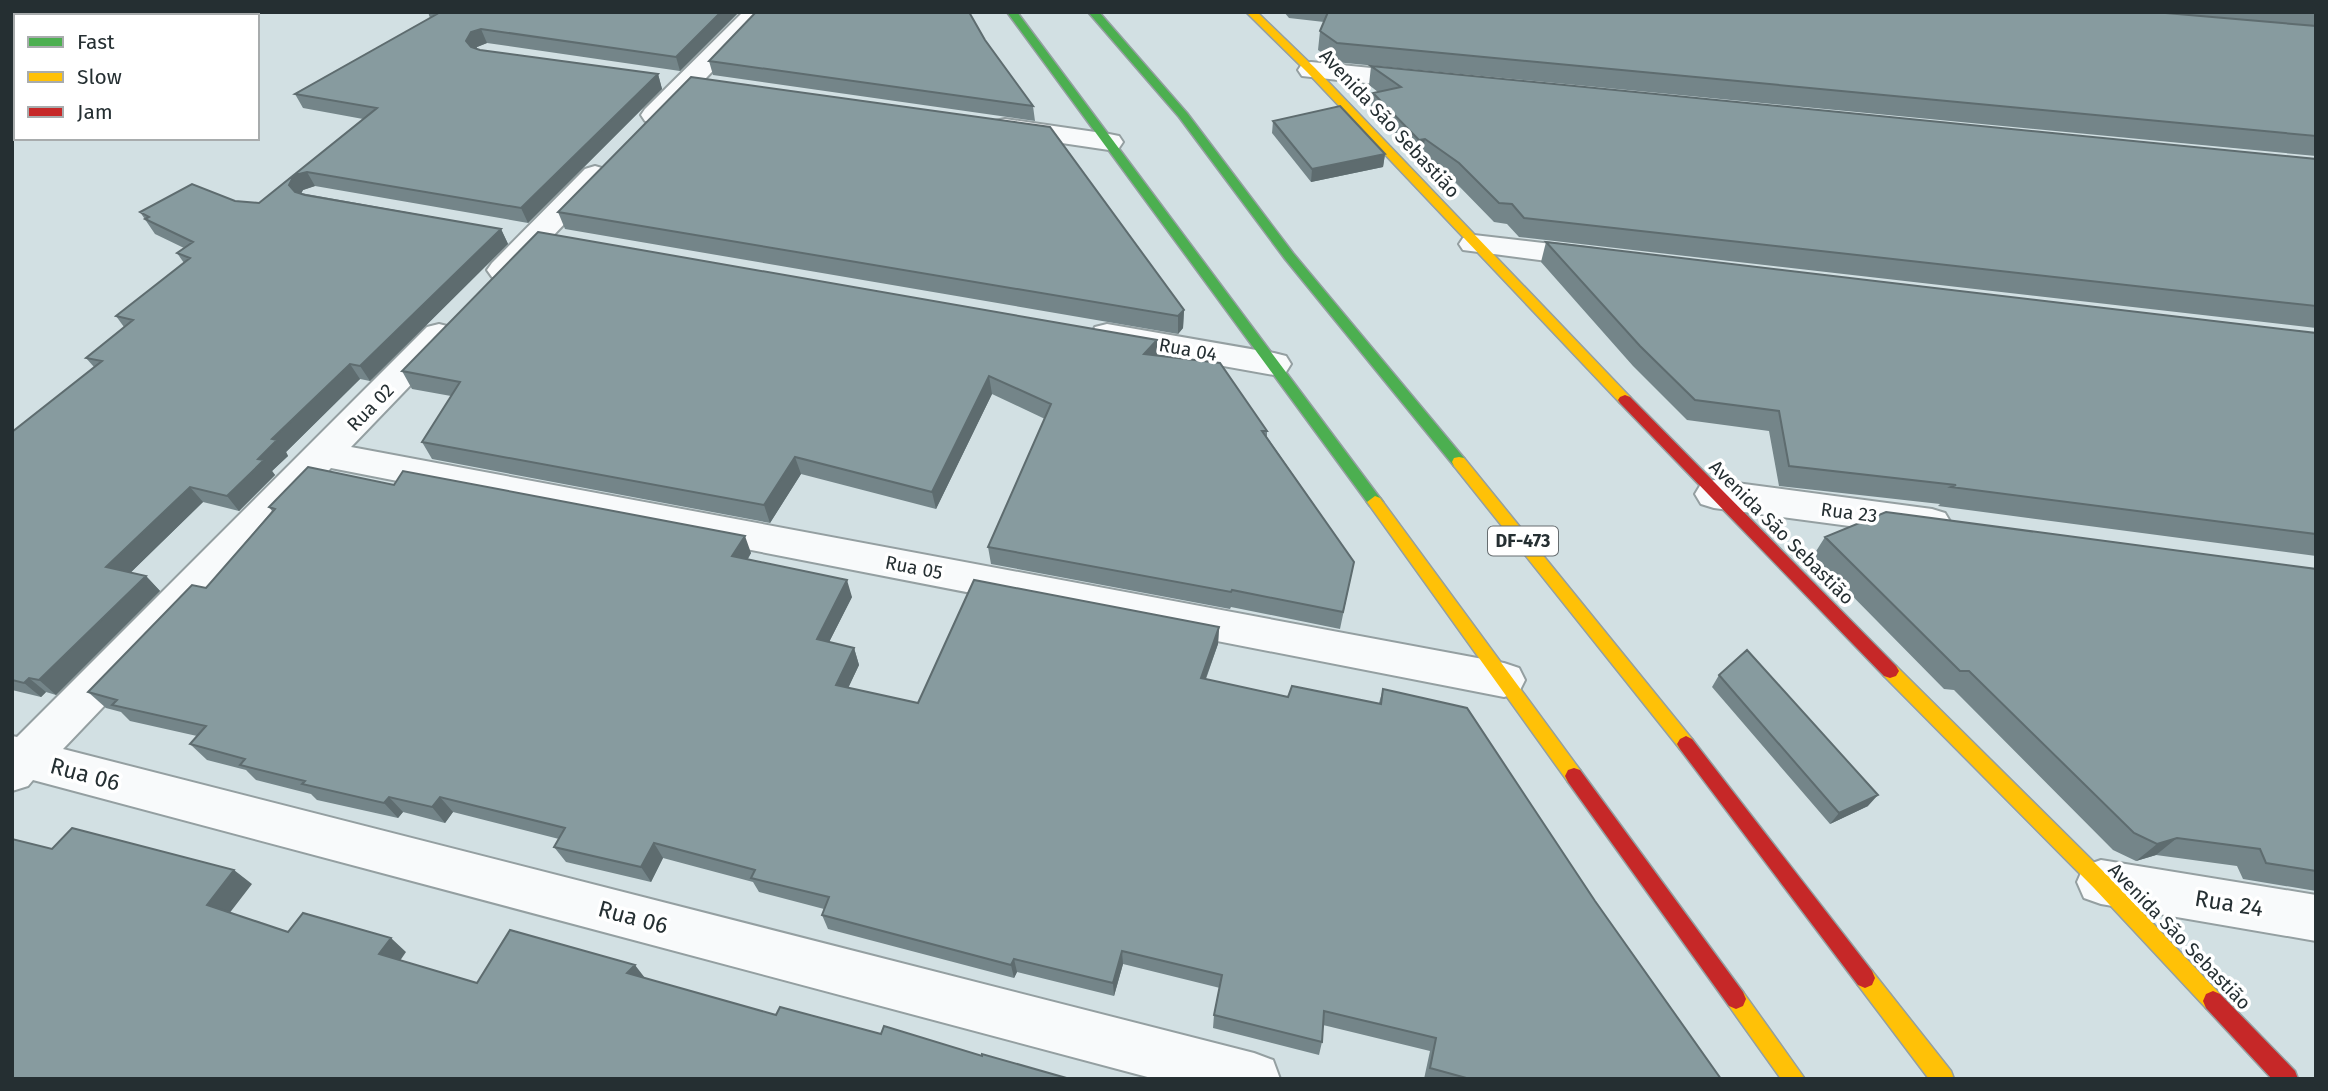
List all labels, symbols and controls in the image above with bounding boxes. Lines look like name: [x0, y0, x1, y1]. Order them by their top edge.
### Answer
legend: [14, 14, 259, 140]
text: Fast: [77, 29, 115, 55]
street label: Avenida São Sebastião: [1315, 44, 1465, 203]
text: Slow: [77, 64, 122, 90]
text: Jam: [77, 99, 113, 125]
street label: Rua 04: [1157, 333, 1219, 366]
street label: Rua 02: [342, 379, 399, 436]
street label: Avenida São Sebastião: [1705, 455, 1859, 609]
street label: Rua 23: [1819, 498, 1878, 527]
road number: DF-473: [1488, 526, 1558, 556]
street label: Rua 05: [883, 551, 945, 584]
street label: Rua 06: [47, 751, 123, 797]
street label: Avenida São Sebastião: [2104, 858, 2256, 1014]
street label: Rua 24: [2193, 884, 2265, 922]
street label: Rua 06: [595, 894, 671, 940]

